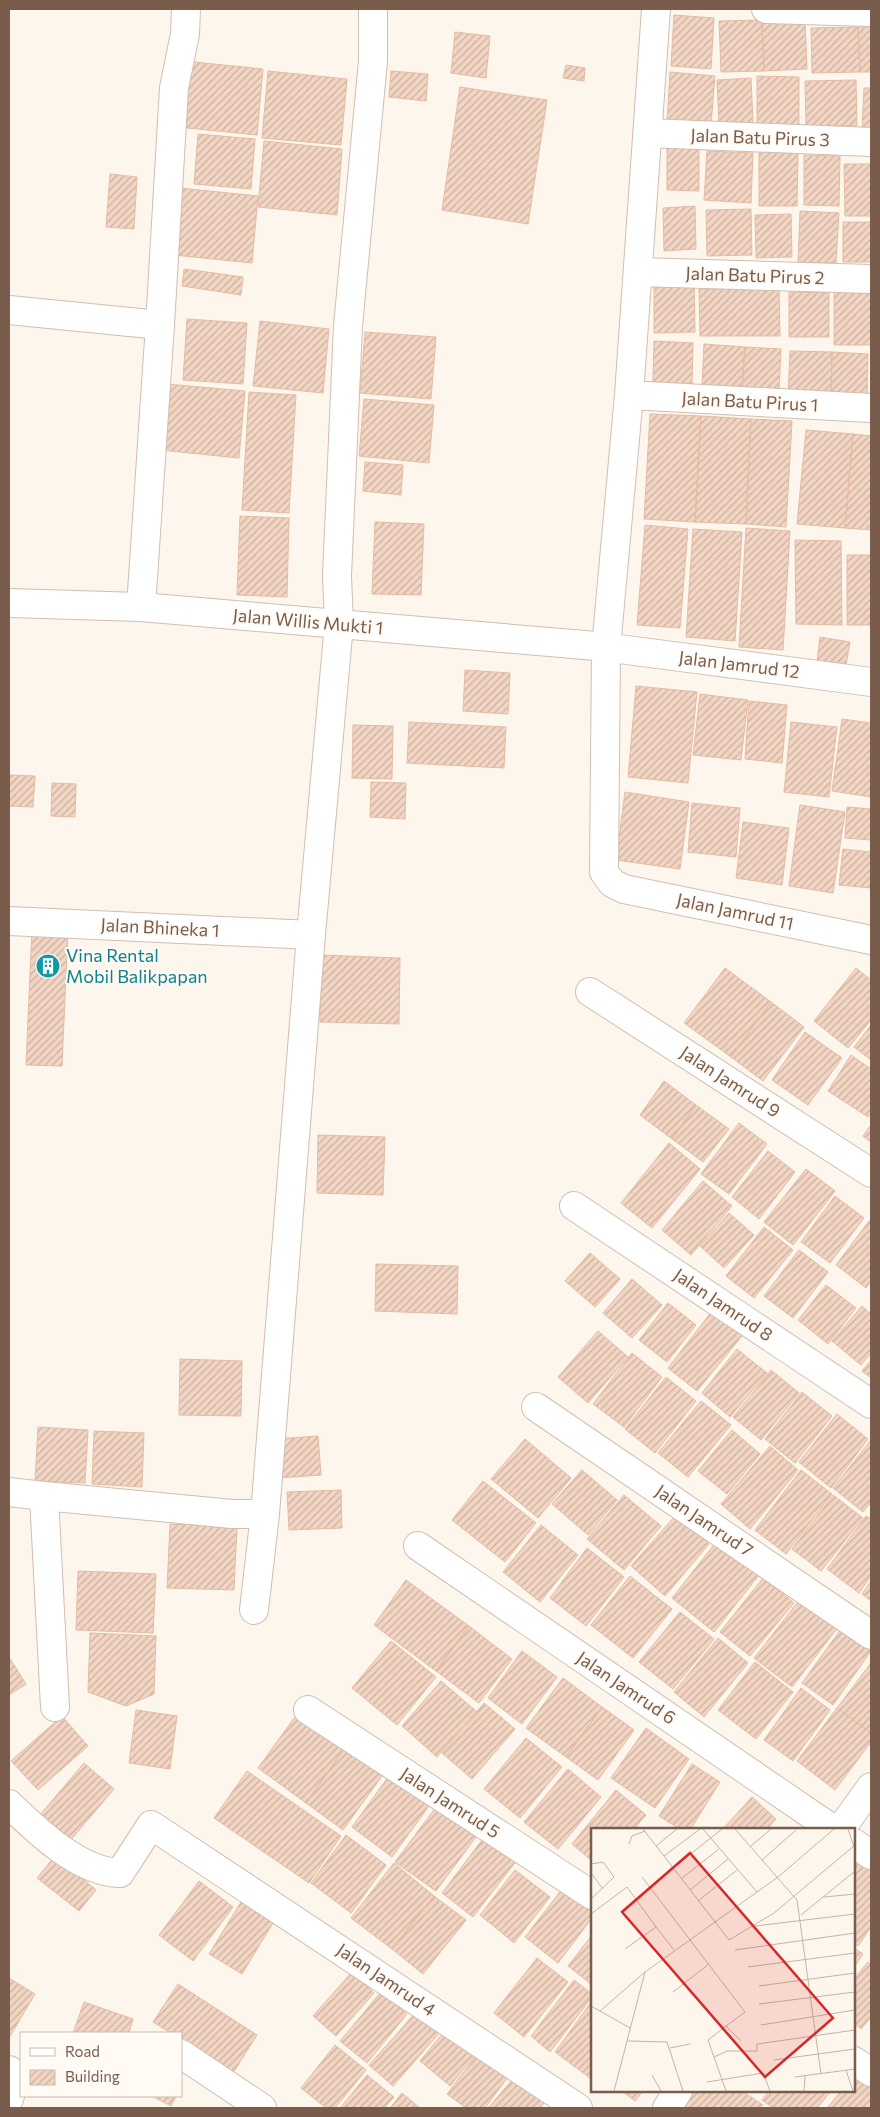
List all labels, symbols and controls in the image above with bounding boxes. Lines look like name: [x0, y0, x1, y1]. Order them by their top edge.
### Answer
street label: Jalan Batu Pirus 3: [690, 124, 830, 150]
street label: Jalan Batu Pirus 2: [685, 262, 825, 288]
street label: Jalan Batu Pirus 1: [681, 386, 819, 416]
street label: Jalan Willis Mukti 1: [232, 603, 384, 639]
street label: Jalan Jamrud 12: [677, 646, 801, 682]
street label: Jalan Jamrud 11: [675, 888, 796, 934]
street label: Jalan Bhineka 1: [100, 913, 220, 941]
place label: Vina Rental Mobil Balikpapan: [66, 944, 208, 987]
building icon: Vina Rental Mobil Balikpapan: [35, 953, 61, 979]
street label: Jalan Jamrud 9: [676, 1041, 785, 1122]
street label: Jalan Jamrud 8: [670, 1263, 777, 1345]
street label: Jalan Jamrud 7: [651, 1479, 758, 1561]
street label: Jalan Jamrud 6: [573, 1646, 680, 1728]
street label: Jalan Jamrud 5: [397, 1762, 504, 1842]
inset map: [591, 1828, 855, 2092]
street label: Jalan Jamrud 4: [333, 1938, 440, 2020]
legend: [20, 2032, 182, 2097]
text: Road: [65, 2042, 100, 2060]
text: Building: [65, 2067, 120, 2085]

